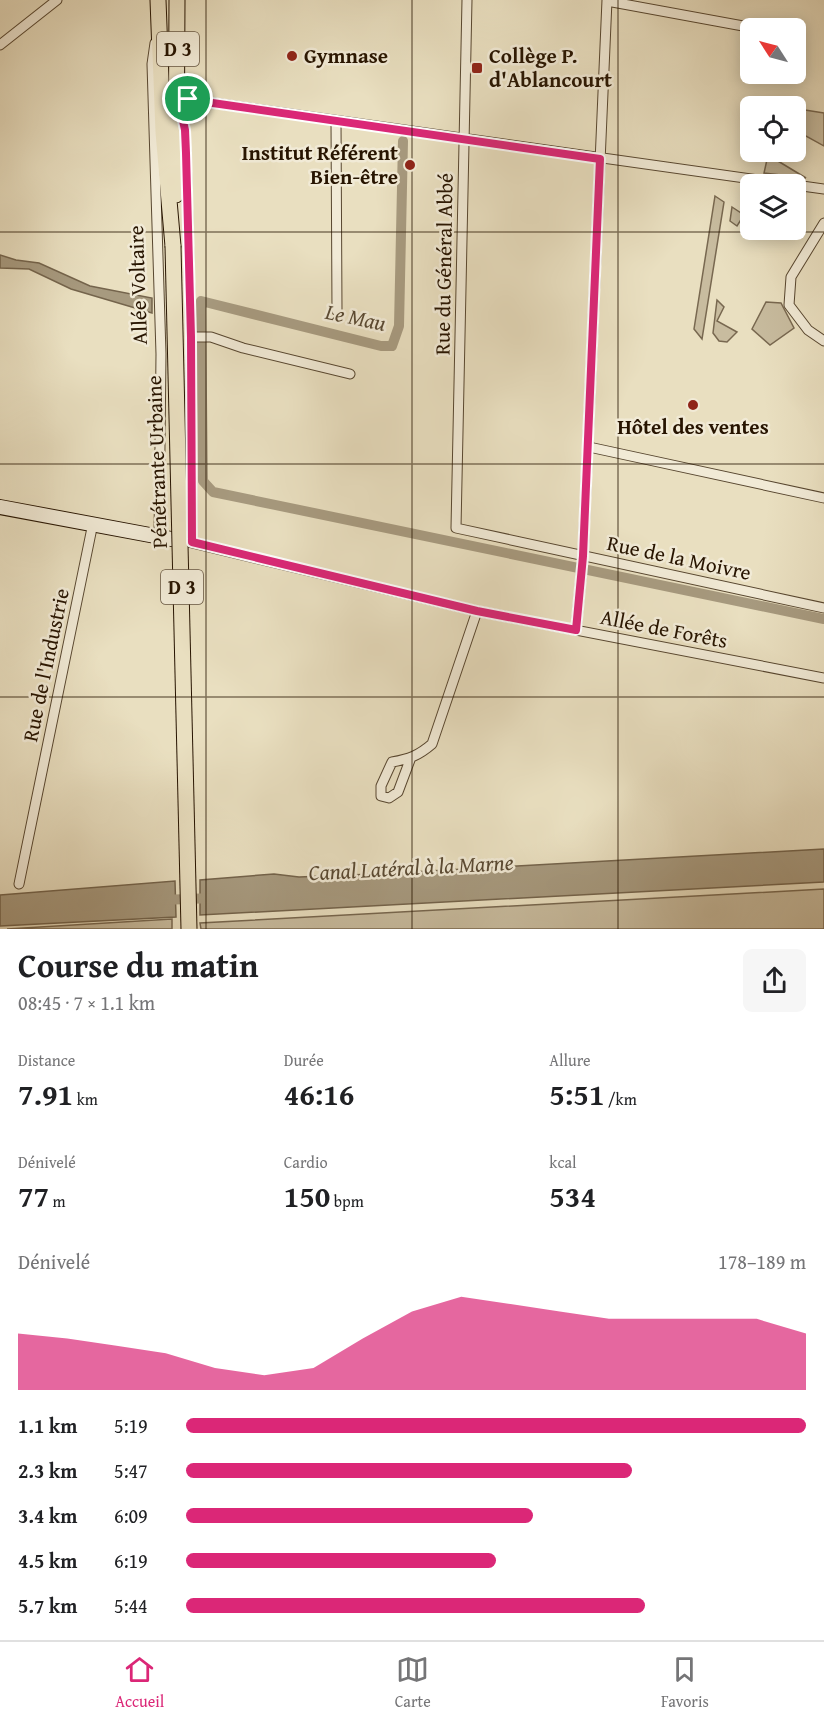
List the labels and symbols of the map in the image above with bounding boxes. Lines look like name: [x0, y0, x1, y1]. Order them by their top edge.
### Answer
north arrow: [740, 18, 806, 84]
road number: D 3: [157, 32, 199, 66]
place label: Gymnase: [304, 40, 388, 71]
place label: Collège P. d'Ablancourt: [489, 40, 612, 95]
marker: Gymnase: [285, 49, 299, 63]
marker: Collège P. d'Ablancourt: [470, 61, 484, 75]
pin: [162, 73, 213, 124]
place label: Institut Référent Bien-être: [241, 137, 398, 192]
marker: Institut Référent Bien-être: [403, 158, 417, 172]
street label: Rue du Général Abbé: [426, 172, 461, 355]
street label: Allée Voltaire: [120, 225, 155, 345]
water label: Le Mau: [322, 295, 389, 339]
street label: Pénétrante Urbaine: [138, 375, 175, 549]
marker: Hôtel des ventes: [686, 398, 700, 412]
place label: Hôtel des ventes: [617, 411, 769, 442]
street label: Rue de la Moivre: [604, 527, 754, 588]
road number: D 3: [161, 570, 203, 604]
street label: Rue de l'Industrie: [14, 585, 77, 744]
street label: Allée de Forêts: [598, 601, 730, 656]
water label: Canal Latéral à la Marne: [308, 846, 514, 888]

